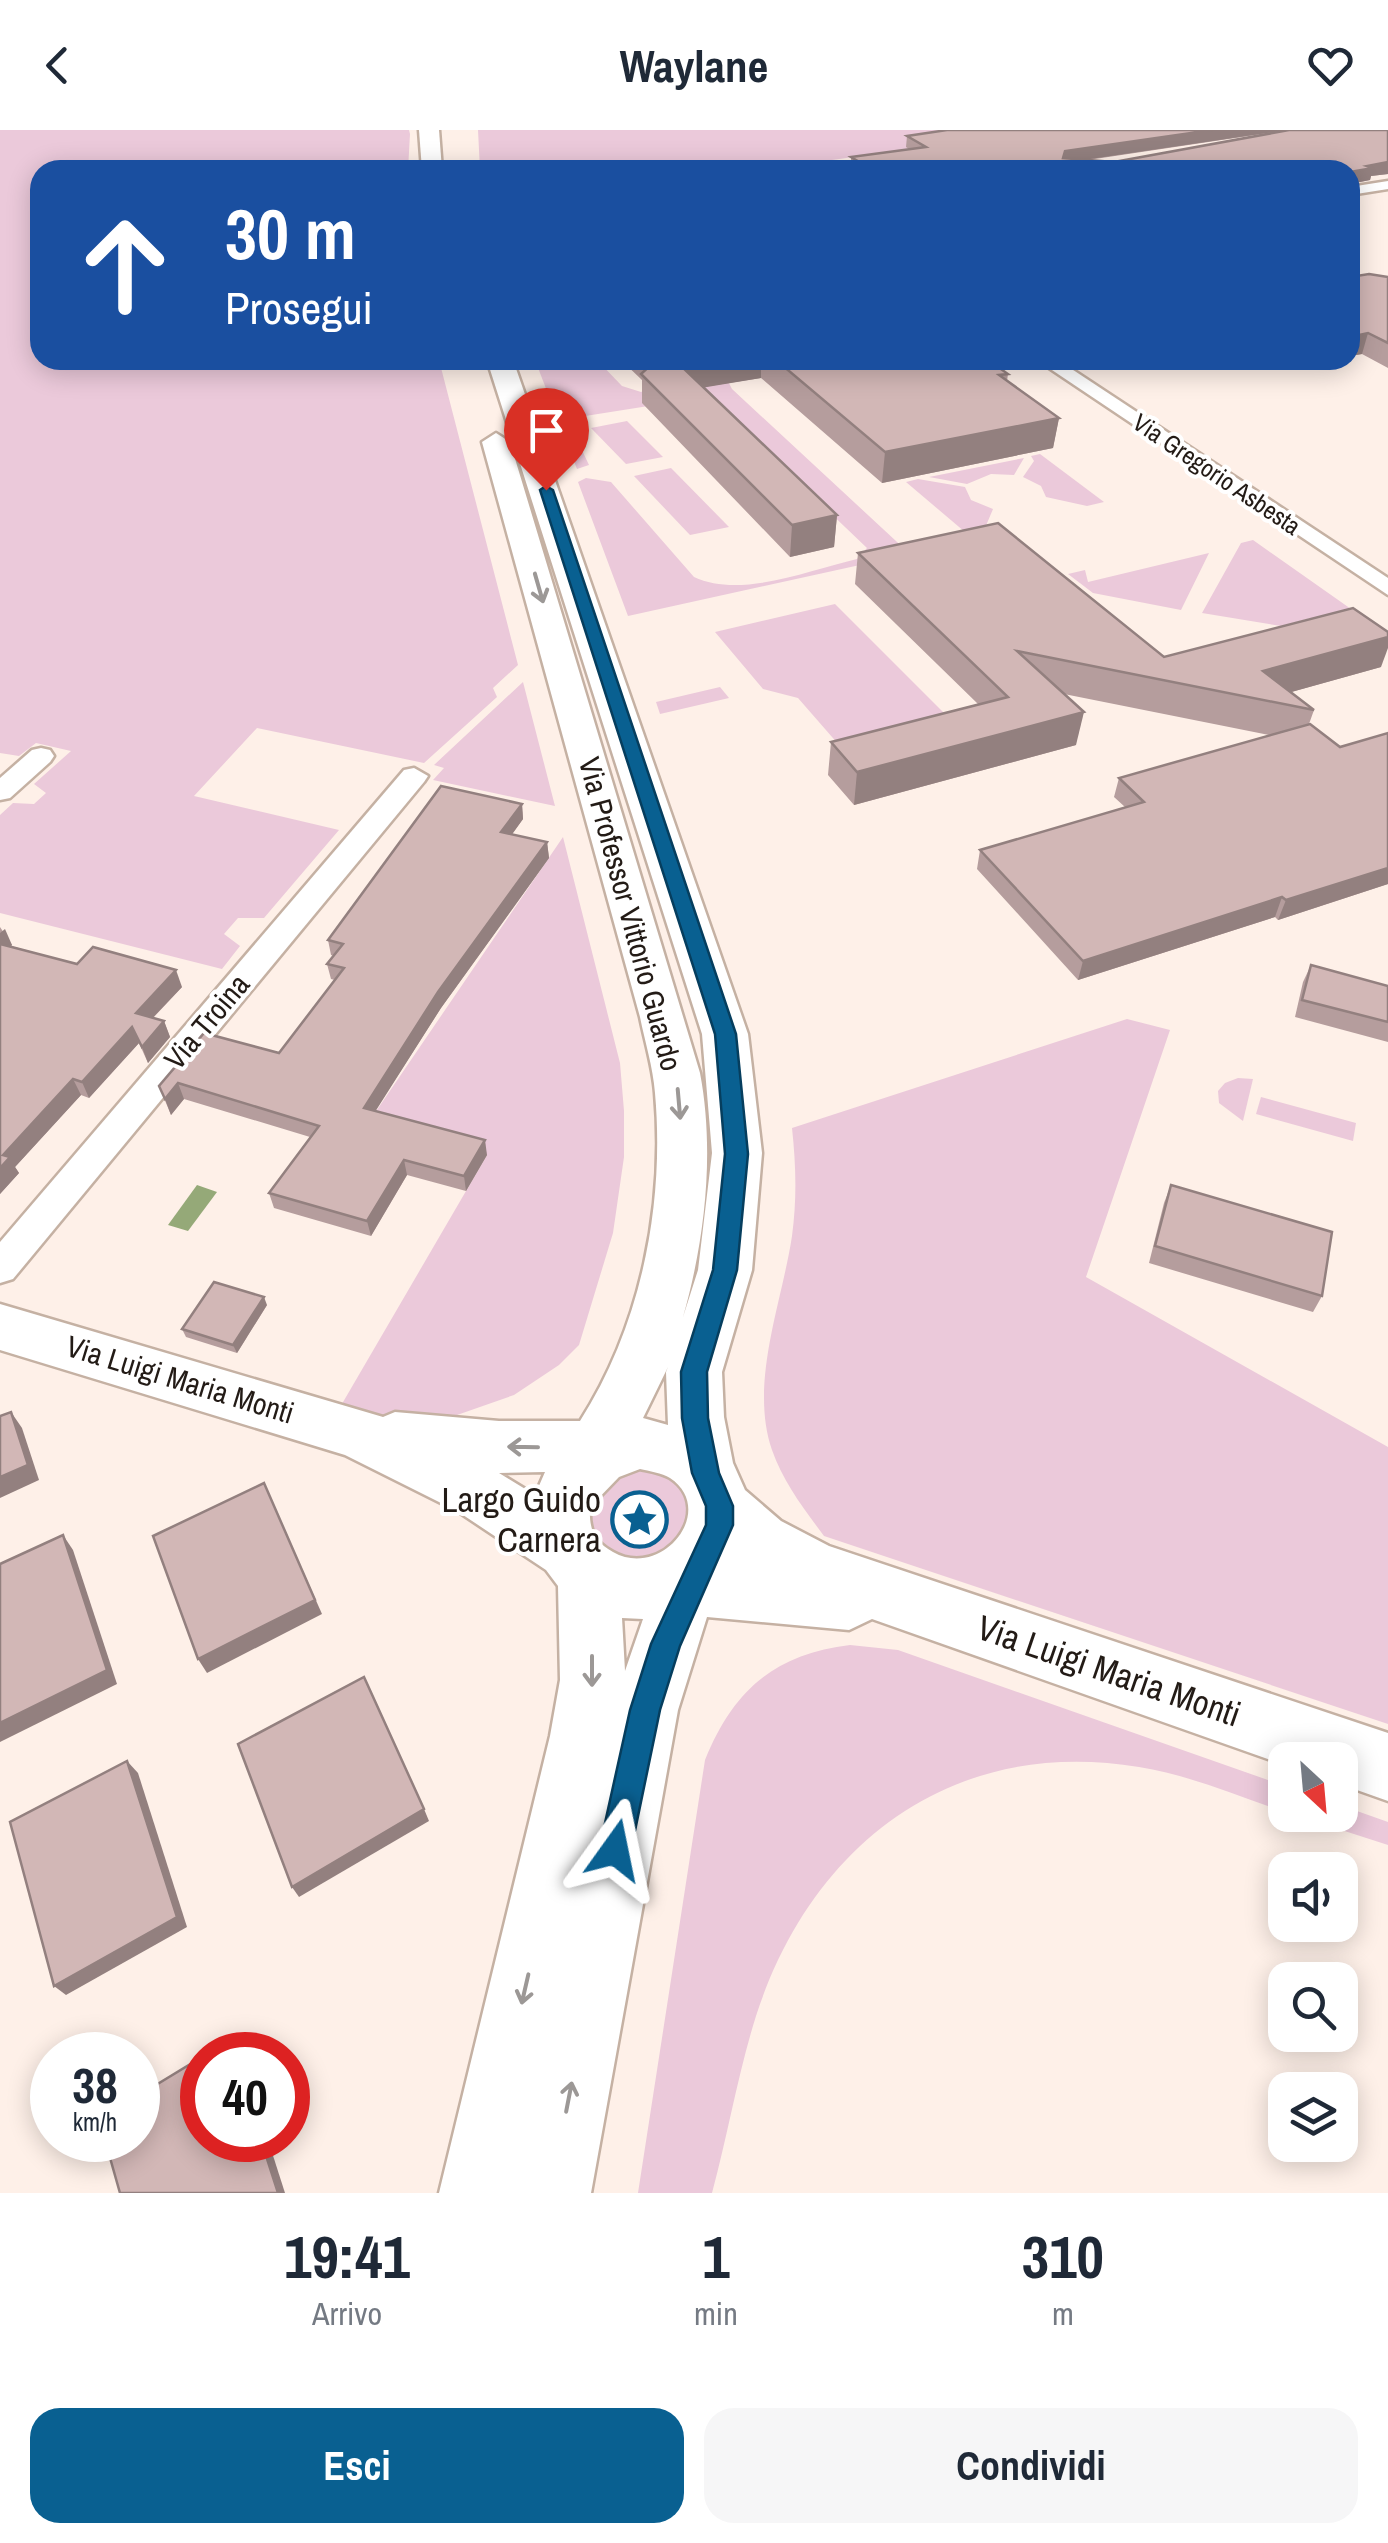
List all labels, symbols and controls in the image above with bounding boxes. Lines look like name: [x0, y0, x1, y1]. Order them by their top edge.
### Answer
text: Waylane: [620, 35, 768, 96]
icon: back: [30, 38, 85, 93]
icon: heart: [1303, 38, 1358, 93]
text: 30 m: [225, 187, 356, 281]
icon: ahead: [60, 200, 190, 330]
text: Prosegui: [225, 277, 373, 338]
pin: [504, 388, 589, 491]
icon: arrive: [519, 403, 574, 458]
street label: Via Gregorio Asbesta: [1126, 405, 1308, 543]
one-way arrow: [531, 572, 549, 603]
street label: Via Professor Vittorio Guardo: [570, 752, 692, 1075]
street label: Via Troina: [155, 965, 258, 1078]
one-way arrow: [670, 1087, 689, 1119]
street label: Via Luigi Maria Monti: [62, 1325, 299, 1433]
one-way arrow: [507, 1438, 539, 1457]
place label: Largo Guido Carnera: [441, 1476, 601, 1563]
place icon: Largo Guido Carnera: [610, 1490, 670, 1550]
street label: Via Luigi Maria Monti: [971, 1603, 1247, 1738]
one-way arrow: [582, 1654, 601, 1687]
north arrow: [1268, 1742, 1358, 1832]
map controls: [1268, 1742, 1358, 2162]
position arrow: [563, 1798, 667, 1902]
button: sound: [1268, 1852, 1358, 1942]
button: search: [1268, 1962, 1358, 2052]
one-way arrow: [515, 1972, 533, 2004]
speed limit sign: 40: [180, 2032, 310, 2162]
text: 38: [72, 2051, 118, 2119]
button: layers: [1268, 2072, 1358, 2162]
one-way arrow: [560, 2081, 579, 2114]
text: km/h: [73, 2105, 117, 2139]
text: 19:41: [284, 2216, 410, 2297]
text: 1: [702, 2216, 730, 2297]
text: 310: [1022, 2216, 1104, 2297]
text: Arrivo: [312, 2292, 382, 2335]
text: min: [694, 2292, 738, 2335]
text: m: [1052, 2292, 1074, 2335]
button: Esci: [30, 2408, 684, 2523]
button: Condividi: [704, 2408, 1358, 2523]

